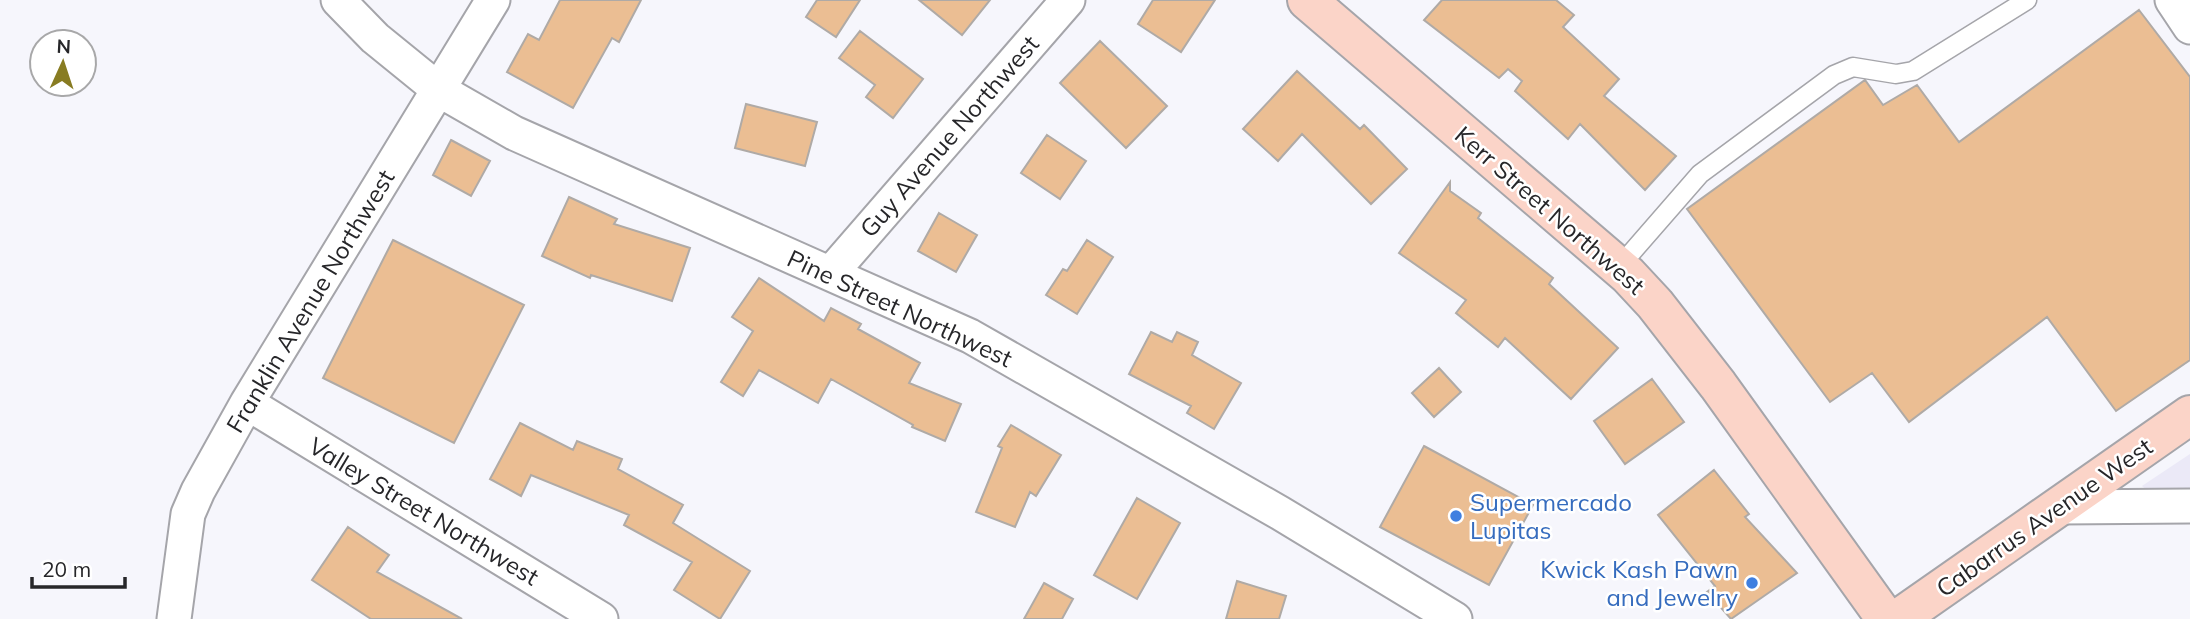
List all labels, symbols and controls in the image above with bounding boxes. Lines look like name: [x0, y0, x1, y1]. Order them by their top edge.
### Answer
north arrow: [28, 28, 98, 98]
street label: Guy Avenue Northwest: [853, 29, 1045, 243]
text: N: [56, 34, 72, 58]
street label: Kerr Street Northwest: [1449, 119, 1651, 301]
street label: Franklin Avenue Northwest: [219, 164, 401, 438]
street label: Pine Street Northwest: [783, 243, 1017, 373]
street label: Valley Street Northwest: [304, 430, 544, 592]
street label: Cabarrus Avenue West: [1930, 431, 2158, 603]
place label: Supermercado Lupitas: [1470, 487, 1632, 545]
marker: Supermercado Lupitas: [1448, 508, 1464, 524]
scale bar: [32, 546, 124, 590]
place label: Kwick Kash Pawn and Jewelry: [1540, 554, 1738, 612]
text: 20 m: [42, 556, 91, 582]
marker: Kwick Kash Pawn and Jewelry: [1744, 575, 1760, 591]

